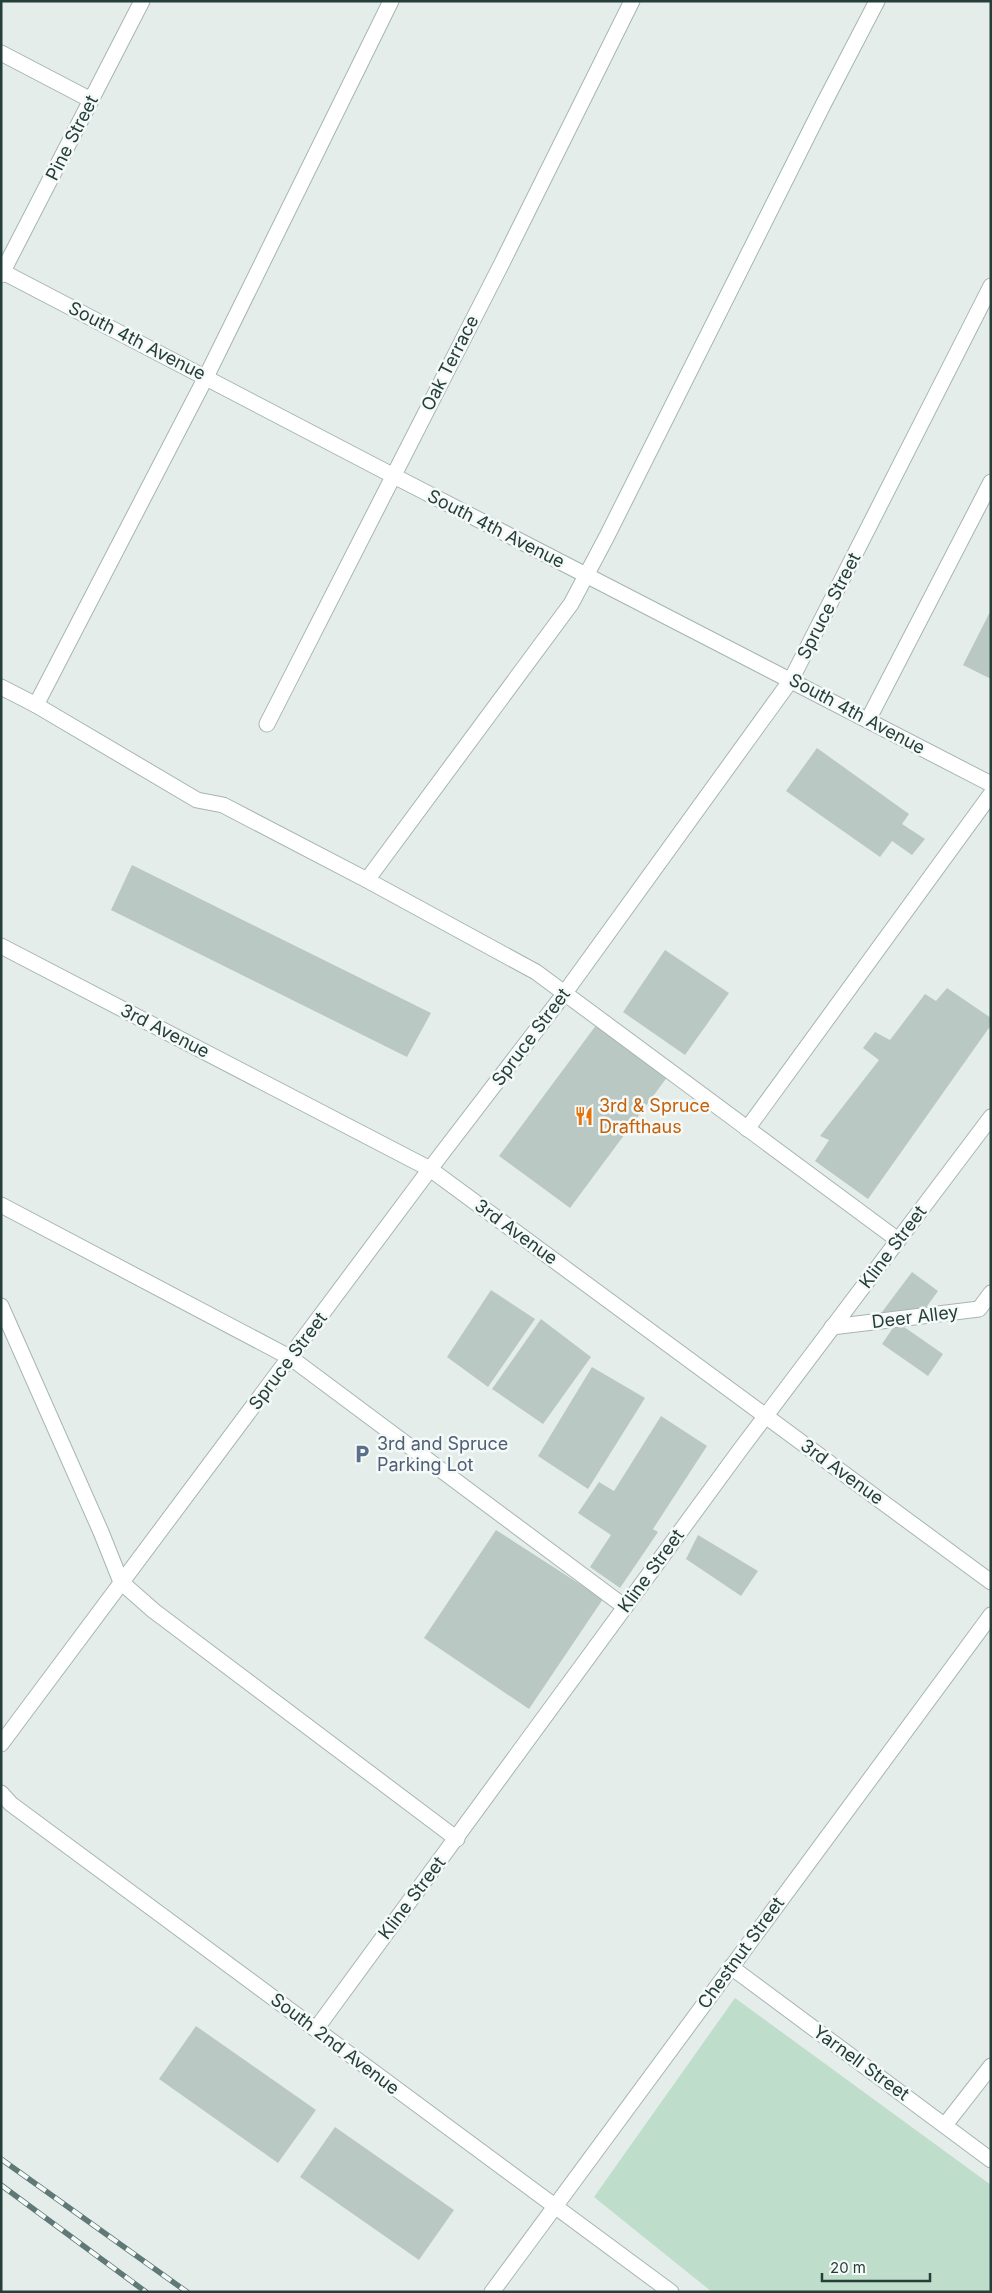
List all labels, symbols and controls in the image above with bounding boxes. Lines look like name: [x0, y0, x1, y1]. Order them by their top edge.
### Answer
street label: Pine Street: [41, 92, 102, 184]
street label: South 4th Avenue: [65, 297, 209, 384]
street label: Oak Terrace: [417, 312, 483, 414]
street label: South 4th Avenue: [424, 485, 568, 572]
street label: Spruce Street: [793, 549, 864, 662]
street label: South 4th Avenue: [786, 669, 929, 758]
street label: Spruce Street: [487, 984, 574, 1090]
street label: 3rd Avenue: [117, 999, 213, 1062]
place label: 3rd & Spruce Drafthaus: [599, 1095, 710, 1137]
restaurant icon: 3rd & Spruce Drafthaus: [573, 1105, 595, 1127]
street label: 3rd Avenue: [471, 1195, 562, 1269]
street label: Kline Street: [855, 1201, 930, 1292]
street label: Deer Alley: [870, 1301, 960, 1332]
street label: Spruce Street: [244, 1308, 331, 1414]
place label: 3rd and Spruce Parking Lot: [377, 1433, 508, 1475]
street label: 3rd Avenue: [797, 1435, 888, 1509]
parking icon: 3rd and Spruce Parking Lot: [351, 1443, 373, 1465]
street label: Kline Street: [613, 1525, 688, 1616]
street label: Kline Street: [374, 1852, 449, 1943]
street label: Chestnut Street: [693, 1893, 788, 2013]
street label: South 2nd Avenue: [267, 1988, 404, 2099]
street label: Yarnell Street: [809, 2021, 914, 2105]
scale bar: [822, 2250, 930, 2282]
text: 20 m: [830, 2258, 866, 2277]

